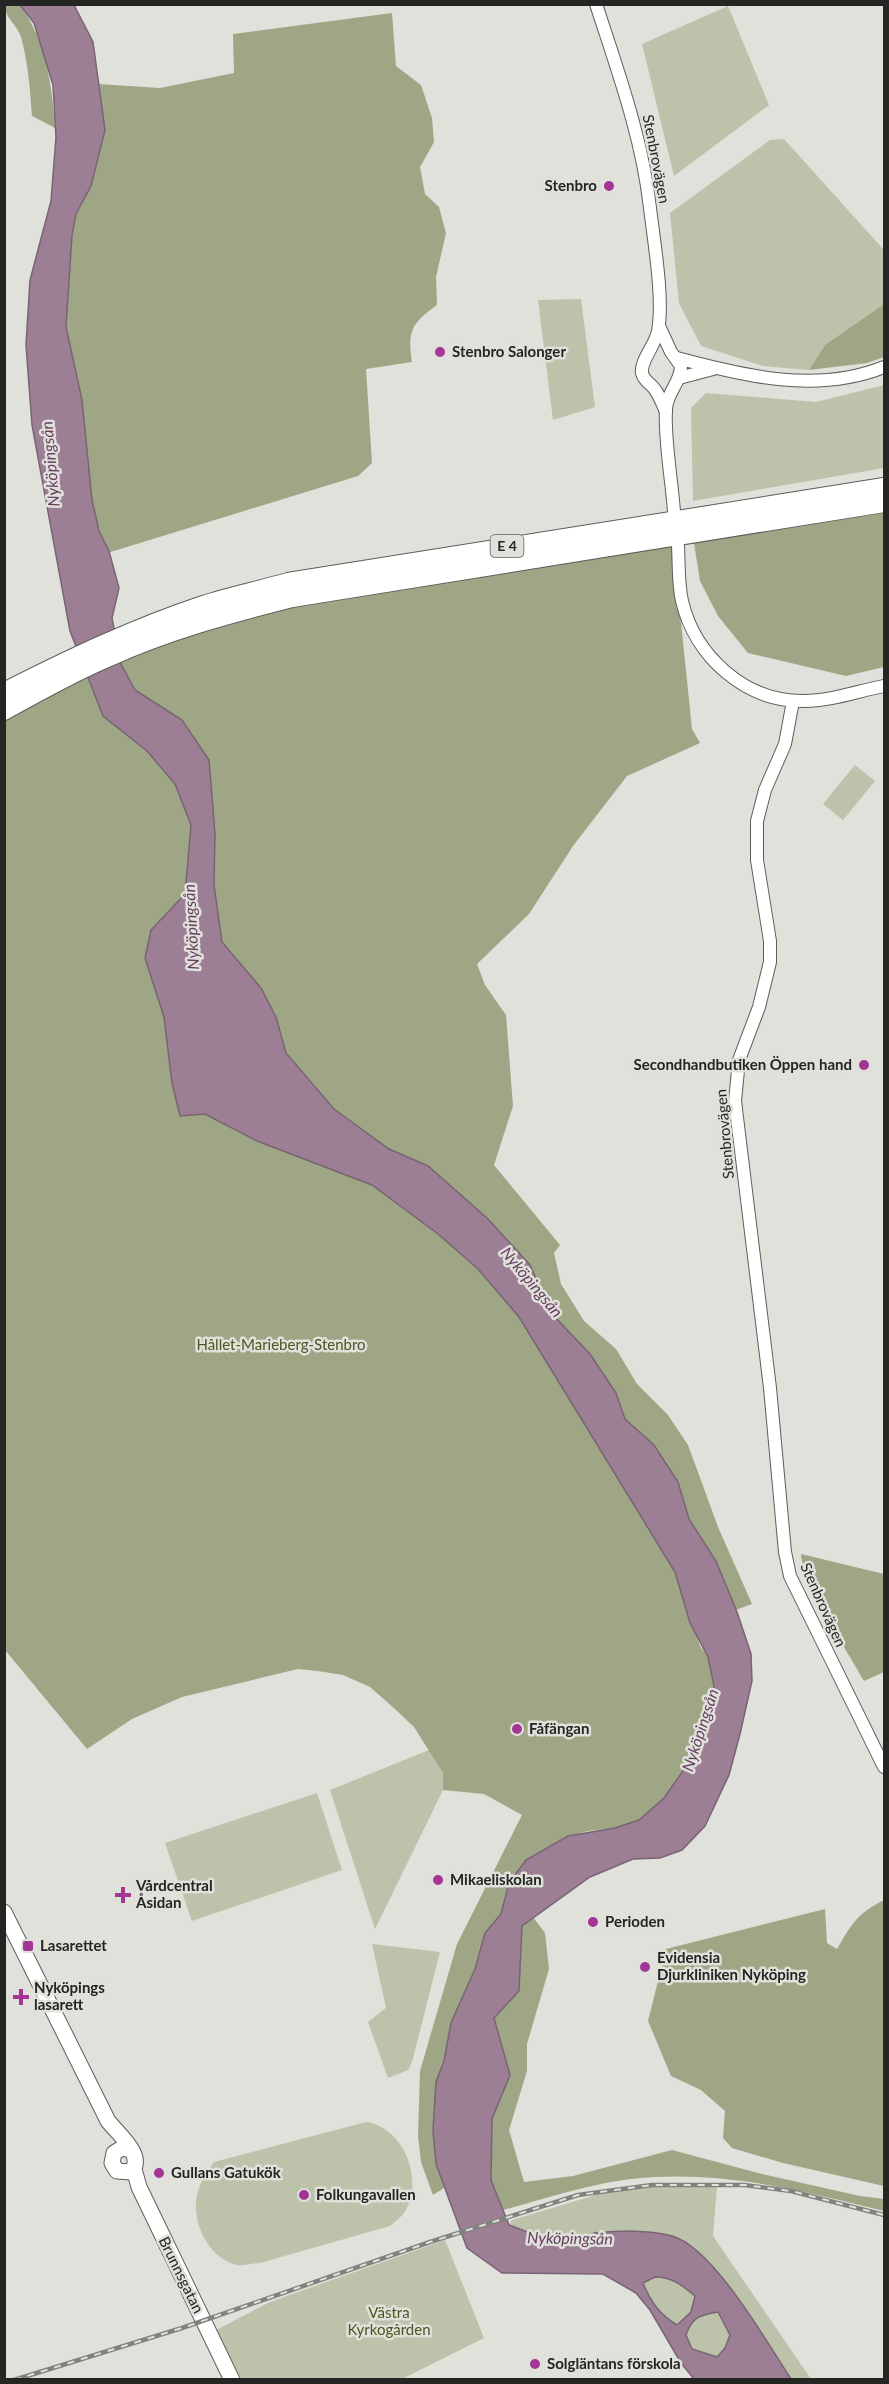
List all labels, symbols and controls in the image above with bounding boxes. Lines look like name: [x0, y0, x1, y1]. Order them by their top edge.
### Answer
street label: Stenbrovägen: [640, 113, 674, 205]
place label: Stenbro: [545, 176, 597, 194]
marker: Stenbro: [602, 179, 616, 193]
place label: Stenbro Salonger: [452, 342, 566, 360]
marker: Stenbro Salonger: [433, 345, 447, 359]
water label: Nyköpingsån: [36, 421, 63, 508]
road number: E 4: [490, 535, 524, 557]
water label: Nyköpingsån: [179, 884, 202, 970]
place label: Secondhandbutiken Öppen hand: [633, 1055, 852, 1073]
marker: Secondhandbutiken Öppen hand: [857, 1058, 871, 1072]
street label: Stenbrovägen: [711, 1088, 737, 1180]
water label: Nyköpingsån: [498, 1243, 567, 1321]
park label: Hållet-Marieberg-Stenbro: [196, 1335, 366, 1353]
street label: Stenbrovägen: [797, 1560, 850, 1649]
water label: Nyköpingsån: [677, 1686, 722, 1774]
place label: Fåfängan: [529, 1719, 589, 1737]
marker: Fåfängan: [510, 1722, 524, 1736]
place label: Mikaeliskolan: [450, 1870, 542, 1888]
marker: Mikaeliskolan: [431, 1873, 445, 1887]
place label: Vårdcentral Åsidan: [135, 1876, 213, 1911]
marker: Vårdcentral Åsidan: [114, 1886, 132, 1904]
place label: Perioden: [605, 1912, 665, 1930]
marker: Perioden: [586, 1915, 600, 1929]
place label: Lasarettet: [40, 1936, 107, 1954]
marker: Lasarettet: [21, 1939, 35, 1953]
place label: Evidensia Djurkliniken Nyköping: [657, 1948, 806, 1983]
marker: Evidensia Djurkliniken Nyköping: [638, 1960, 652, 1974]
place label: Nyköpings lasarett: [34, 1978, 105, 2013]
marker: Nyköpings lasarett: [12, 1988, 30, 2006]
place label: Gullans Gatukök: [171, 2163, 282, 2181]
marker: Gullans Gatukök: [152, 2166, 166, 2180]
place label: Folkungavallen: [316, 2185, 416, 2203]
marker: Folkungavallen: [297, 2188, 311, 2202]
water label: Nyköpingsån: [527, 2227, 613, 2248]
street label: Brunnsgatan: [156, 2233, 208, 2316]
park label: Västra Kyrkogården: [347, 2303, 431, 2338]
place label: Solgläntans förskola: [547, 2354, 681, 2372]
marker: Solgläntans förskola: [528, 2357, 542, 2371]

